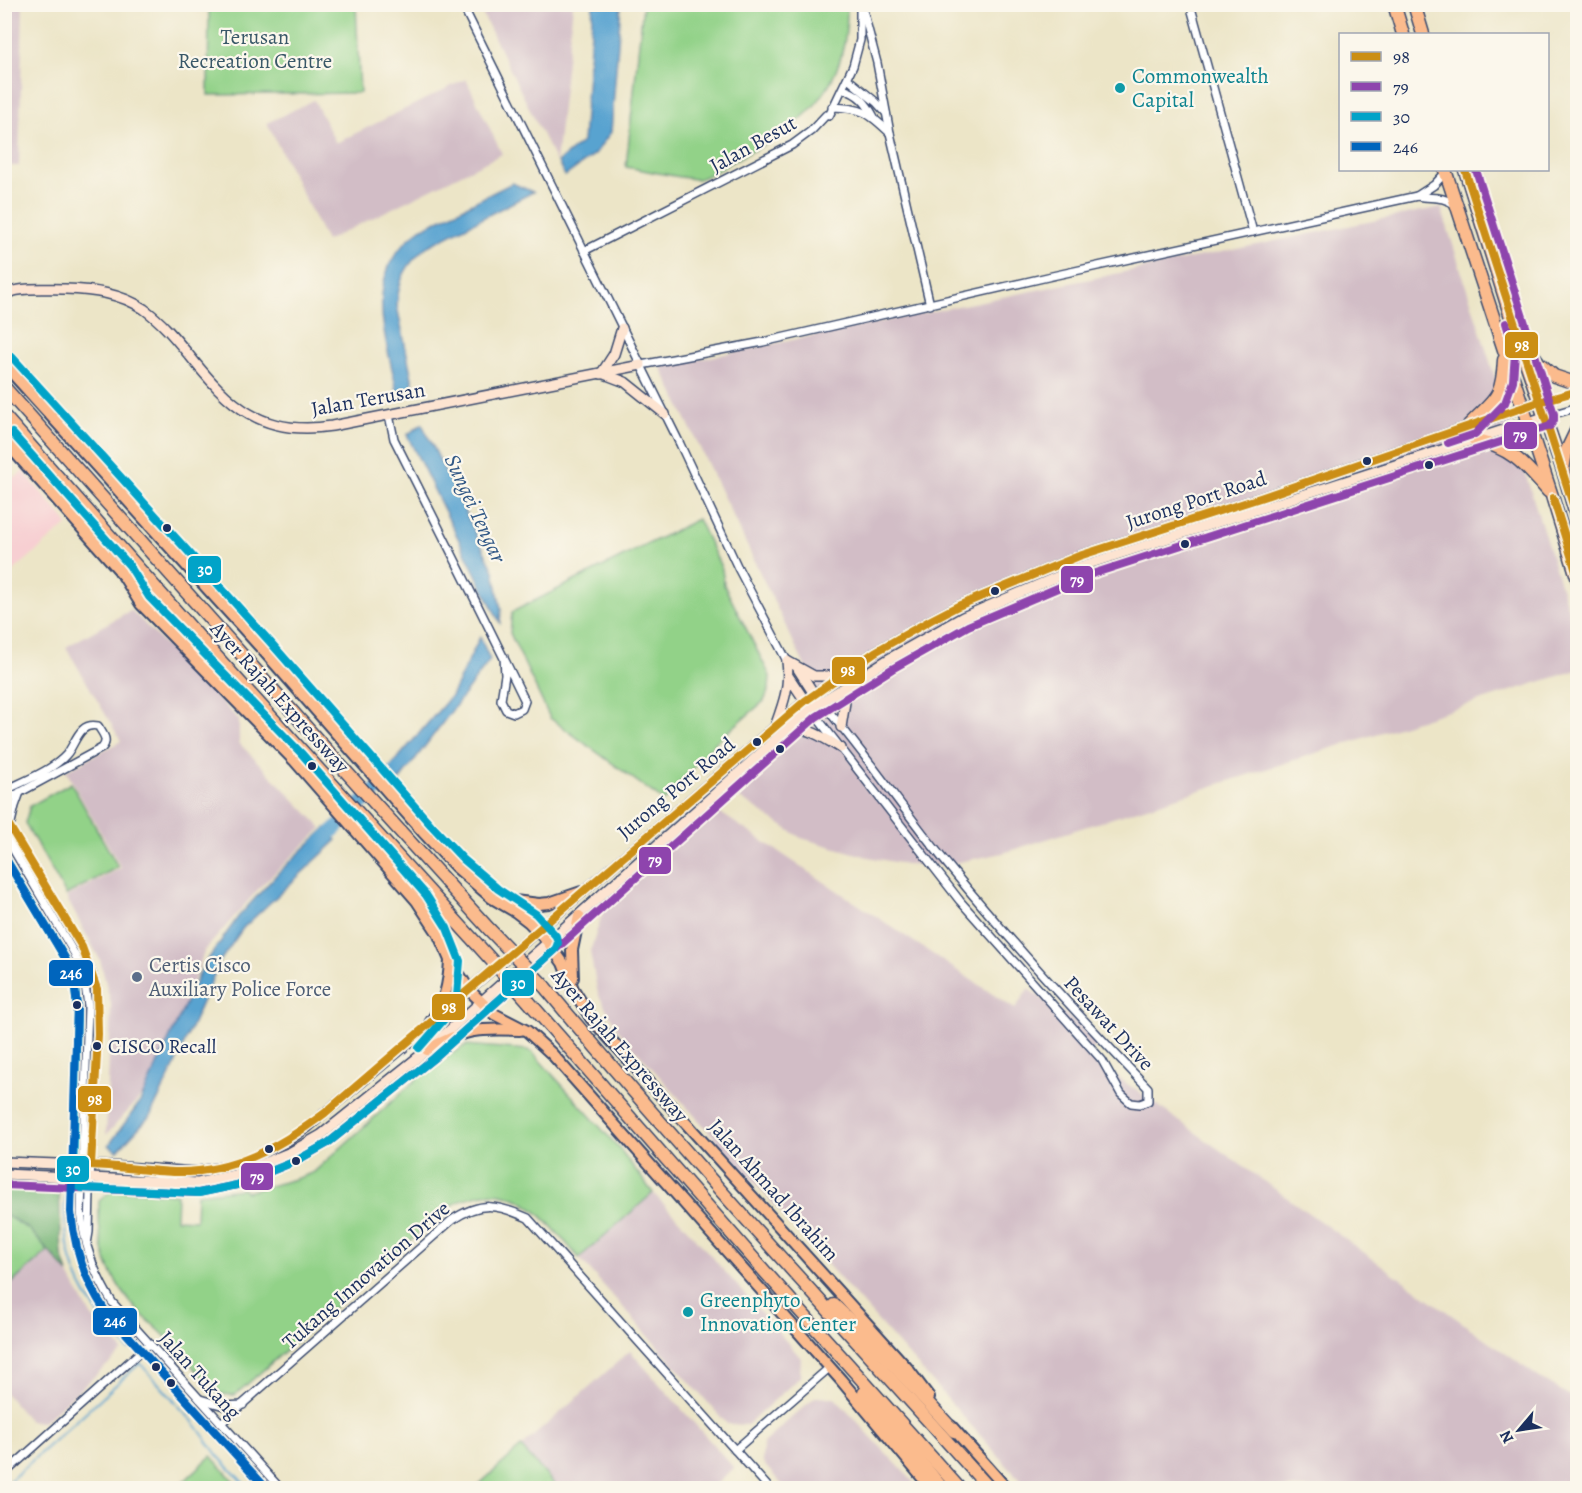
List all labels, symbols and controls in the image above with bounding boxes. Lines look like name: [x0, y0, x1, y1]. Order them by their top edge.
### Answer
park label: Terusan Recreation Centre: [178, 23, 332, 75]
legend: [1339, 33, 1549, 171]
text: 98: [1393, 45, 1410, 69]
place label: Commonwealth Capital: [1132, 62, 1269, 114]
text: 79: [1393, 75, 1409, 99]
marker: Commonwealth Capital: [1113, 81, 1127, 95]
text: 30: [1393, 105, 1410, 129]
street label: Jalan Besut: [705, 109, 801, 179]
text: 246: [1393, 135, 1418, 159]
line badge: 98: [1504, 331, 1539, 359]
text: 98: [1514, 335, 1530, 357]
street label: Jalan Terusan: [309, 375, 427, 423]
line badge: 79: [1503, 421, 1538, 450]
text: 79: [1513, 425, 1527, 447]
water label: Sungei Tengar: [437, 449, 514, 569]
unlabelled marker: [1361, 455, 1373, 467]
unlabelled marker: [1423, 459, 1435, 471]
street label: Jurong Port Road: [1122, 464, 1270, 536]
unlabelled marker: [161, 522, 173, 534]
unlabelled marker: [1179, 538, 1191, 550]
line badge: 30: [187, 555, 222, 584]
text: 30: [198, 559, 212, 581]
line badge: 79: [1060, 565, 1094, 594]
text: 79: [1070, 570, 1084, 592]
unlabelled marker: [989, 585, 1001, 597]
street label: Ayer Rajah Expressway: [203, 614, 356, 780]
line badge: 98: [831, 656, 866, 685]
text: 98: [840, 660, 856, 682]
street label: Jurong Port Road: [611, 730, 741, 846]
unlabelled marker: [751, 736, 763, 748]
unlabelled marker: [774, 743, 786, 755]
unlabelled marker: [306, 760, 318, 772]
line badge: 79: [638, 846, 672, 875]
text: 79: [648, 850, 662, 872]
place label: Certis Cisco Auxiliary Police Force: [148, 951, 331, 1003]
line badge: 246: [48, 959, 94, 987]
street label: Ayer Rajah Expressway: [545, 961, 695, 1129]
text: 246: [60, 963, 83, 985]
line badge: 30: [501, 969, 535, 997]
street label: Pesawat Drive: [1058, 969, 1160, 1077]
marker: Certis Cisco Auxiliary Police Force: [130, 970, 144, 984]
text: 30: [511, 973, 525, 995]
line badge: 98: [431, 993, 466, 1021]
text: 98: [441, 997, 457, 1019]
unlabelled marker: [71, 999, 83, 1011]
place label: CISCO Recall: [108, 1033, 216, 1060]
marker: CISCO Recall: [91, 1040, 103, 1052]
line badge: 98: [77, 1085, 112, 1113]
text: 98: [87, 1089, 103, 1111]
street label: Jalan Ahmad Ibrahim: [702, 1113, 846, 1267]
unlabelled marker: [263, 1143, 275, 1155]
line badge: 30: [56, 1155, 90, 1183]
unlabelled marker: [290, 1155, 302, 1167]
text: 30: [66, 1159, 80, 1181]
line badge: 79: [240, 1162, 274, 1191]
text: 79: [250, 1167, 264, 1189]
street label: Tukang Innovation Drive: [276, 1194, 456, 1356]
place label: Greenphyto Innovation Center: [700, 1286, 856, 1338]
marker: Greenphyto Innovation Center: [681, 1305, 695, 1319]
line badge: 246: [92, 1307, 138, 1336]
text: 246: [104, 1311, 127, 1333]
street label: Jalan Tukang: [153, 1325, 248, 1426]
unlabelled marker: [150, 1361, 162, 1373]
unlabelled marker: [165, 1377, 177, 1389]
north arrow: [1489, 1400, 1549, 1460]
text: N: [1494, 1426, 1519, 1447]

